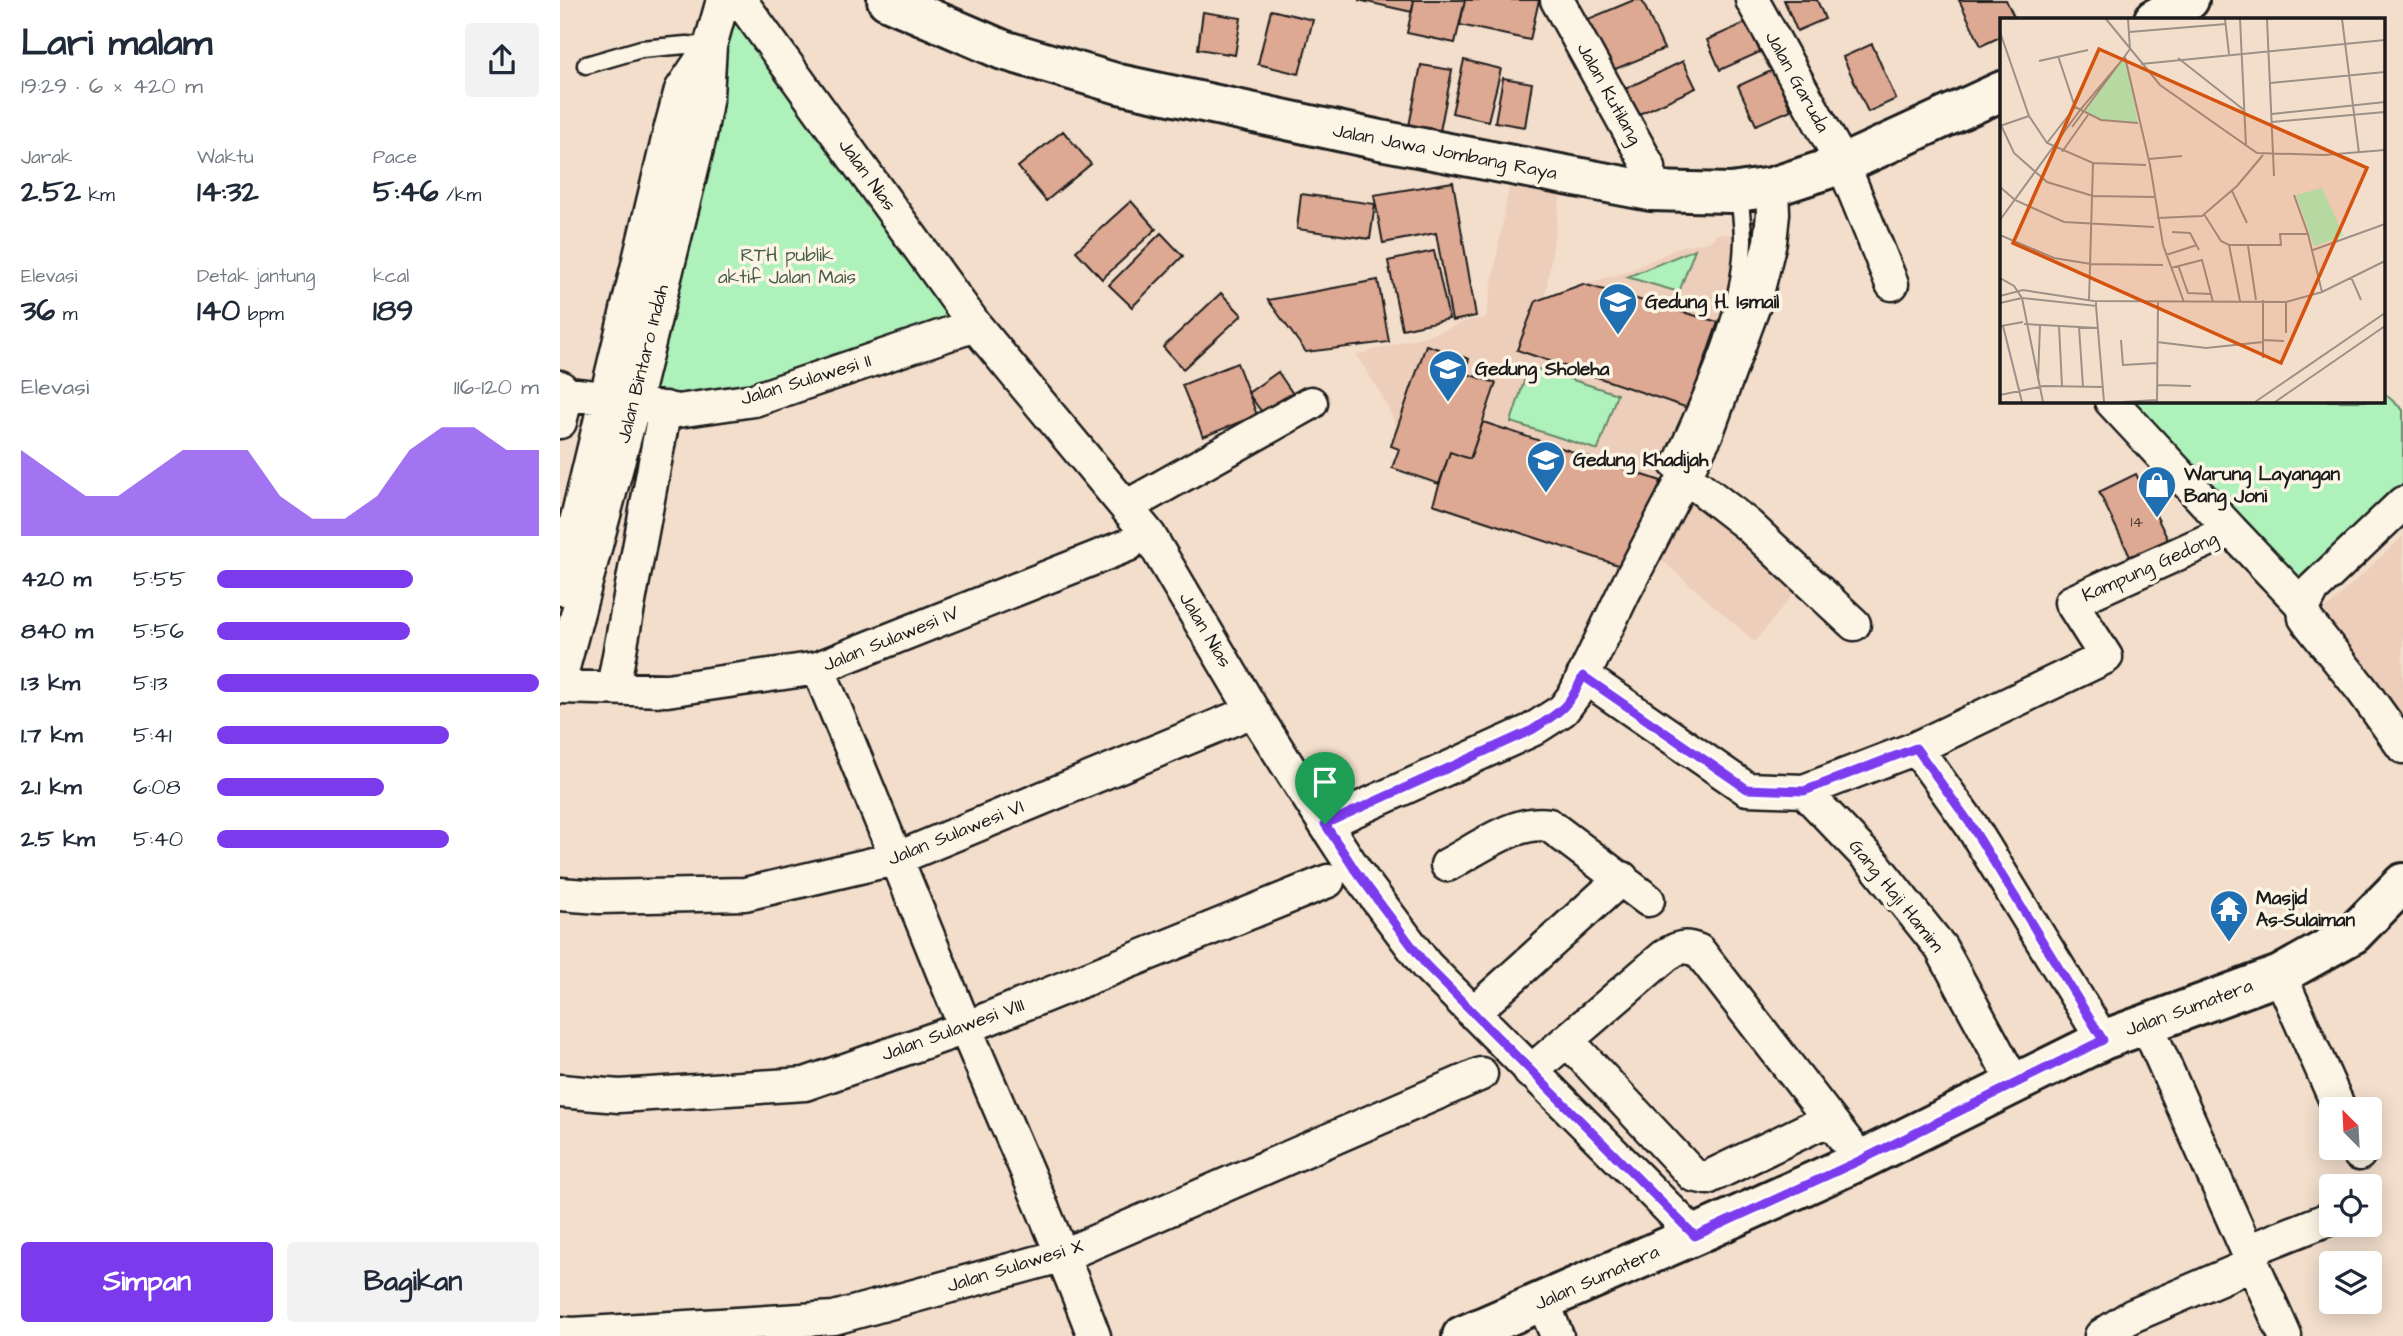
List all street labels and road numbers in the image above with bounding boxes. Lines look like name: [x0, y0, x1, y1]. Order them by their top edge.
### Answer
street label: Jalan Garuda: [1758, 27, 1836, 138]
street label: Jalan Kutilang: [1569, 38, 1648, 151]
street label: Jalan Jawa Jombang Raya: [1330, 117, 1560, 188]
street label: Jalan Nias: [832, 133, 902, 217]
street label: Jalan Bintaro Indah: [610, 281, 676, 446]
street label: Jalan Sulawesi II: [737, 347, 875, 413]
street label: Kampung Gedong: [2078, 525, 2223, 610]
street label: Jalan Nias: [1172, 587, 1238, 673]
street label: Jalan Sulawesi IV: [819, 599, 963, 679]
street label: Jalan Sulawesi VI: [884, 793, 1028, 873]
street label: Gang Haji Hamim: [1841, 834, 1950, 959]
street label: Jalan Sumatera: [2121, 972, 2257, 1044]
street label: Jalan Sulawesi VIII: [878, 992, 1028, 1068]
street label: Jalan Sulawesi X: [944, 1232, 1086, 1300]
street label: Jalan Sumatera: [1530, 1238, 1664, 1318]

